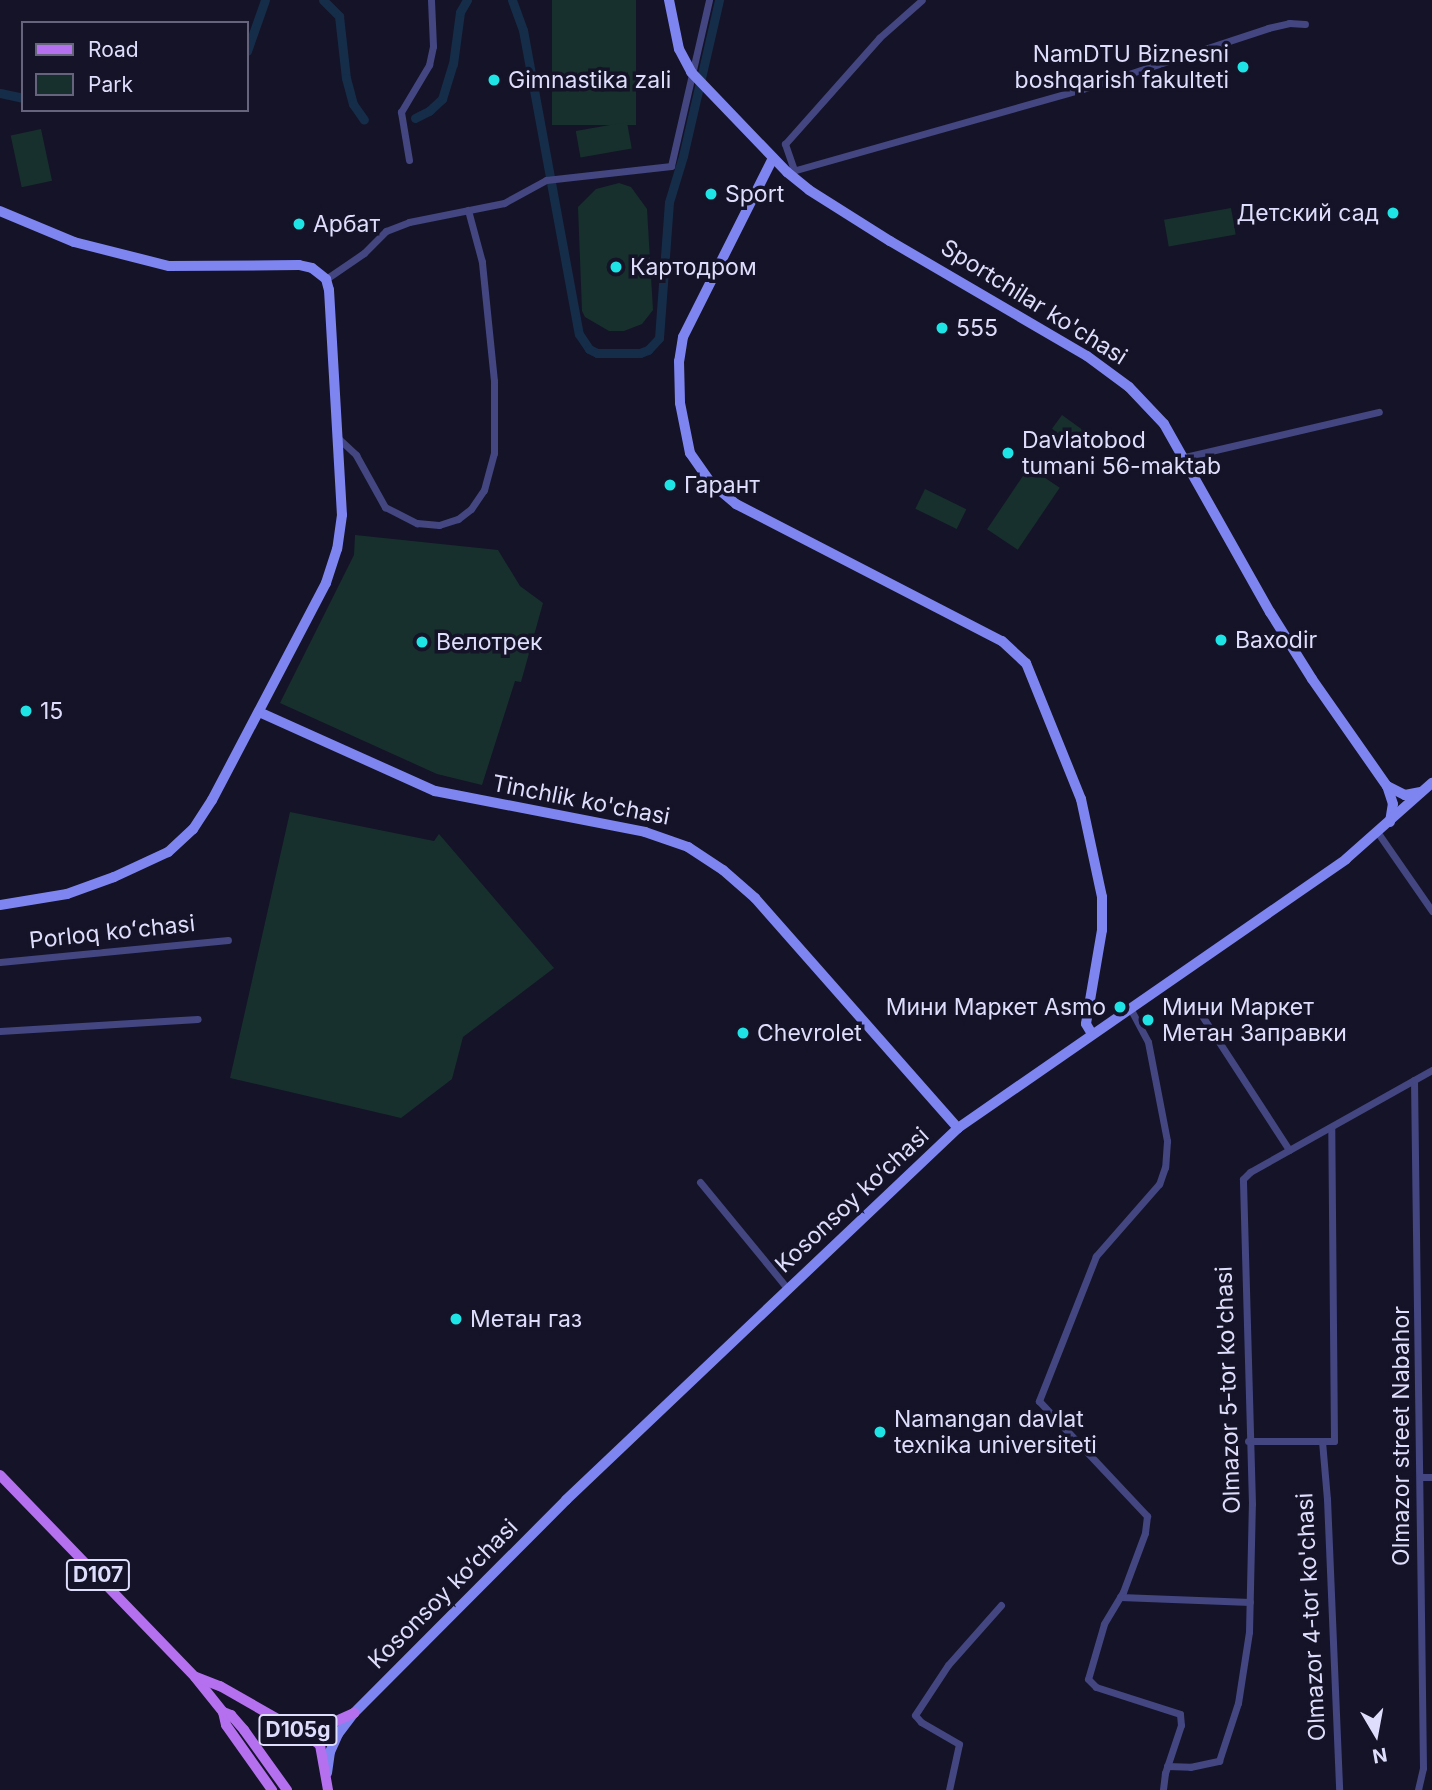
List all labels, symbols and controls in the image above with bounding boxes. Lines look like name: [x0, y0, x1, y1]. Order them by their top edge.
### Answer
legend: [21, 21, 248, 112]
text: Road: [88, 37, 139, 62]
place label: NamDTU Biznesni boshqarish fakulteti: [1015, 40, 1229, 94]
marker: NamDTU Biznesni boshqarish fakulteti: [1235, 59, 1251, 75]
place label: Gimnastika zali: [508, 66, 671, 94]
text: Park: [88, 72, 133, 97]
marker: Gimnastika zali: [486, 72, 502, 88]
place label: Sport: [725, 180, 784, 208]
marker: Sport: [703, 186, 719, 202]
place label: Детский сад: [1236, 199, 1379, 227]
marker: Детский сад: [1385, 205, 1401, 221]
place label: Арбат: [313, 210, 380, 238]
marker: Арбат: [291, 216, 307, 232]
street label: Sportchilar ko'chasi: [936, 234, 1132, 370]
place label: Картодром: [630, 253, 757, 281]
marker: Картодром: [608, 259, 624, 275]
place label: 555: [956, 314, 998, 342]
marker: 555: [934, 320, 950, 336]
place label: Davlatobod tumani 56-maktab: [1022, 426, 1221, 480]
marker: Davlatobod tumani 56-maktab: [1000, 445, 1016, 461]
place label: Гарант: [684, 471, 760, 499]
marker: Гарант: [662, 477, 678, 493]
place label: Baxodir: [1235, 626, 1317, 654]
place label: Велотрек: [436, 628, 543, 656]
marker: Baxodir: [1213, 632, 1229, 648]
marker: Велотрек: [414, 634, 430, 650]
place label: 15: [40, 697, 63, 725]
marker: 15: [18, 703, 34, 719]
street label: Tinchlik ko'chasi: [490, 769, 672, 831]
street label: Porloq koʻchasi: [28, 910, 196, 954]
place label: Мини Маркет Asmo: [886, 993, 1106, 1021]
place label: Мини Маркет Метан Заправки: [1162, 993, 1347, 1047]
marker: Мини Маркет Asmo: [1112, 999, 1128, 1015]
marker: Мини Маркет Метан Заправки: [1140, 1012, 1156, 1028]
place label: Chevrolet: [757, 1019, 862, 1047]
marker: Chevrolet: [735, 1025, 751, 1041]
street label: Kosonsoy ko’chasi: [769, 1122, 935, 1278]
street label: Olmazor 5-tor ko'chasi: [1210, 1266, 1246, 1514]
place label: Метан газ: [470, 1305, 582, 1333]
street label: Olmazor street Nabahor: [1387, 1306, 1415, 1566]
marker: Метан газ: [448, 1311, 464, 1327]
place label: Namangan davlat texnika universiteti: [894, 1405, 1097, 1459]
marker: Namangan davlat texnika universiteti: [872, 1424, 888, 1440]
street label: Olmazor 4-tor ko'chasi: [1291, 1492, 1331, 1742]
street label: Kosonsoy ko’chasi: [363, 1514, 523, 1674]
road number: D107: [65, 1558, 131, 1592]
north arrow: [1341, 1699, 1411, 1769]
road number: D105g: [258, 1712, 338, 1748]
text: N: [1371, 1743, 1389, 1768]

